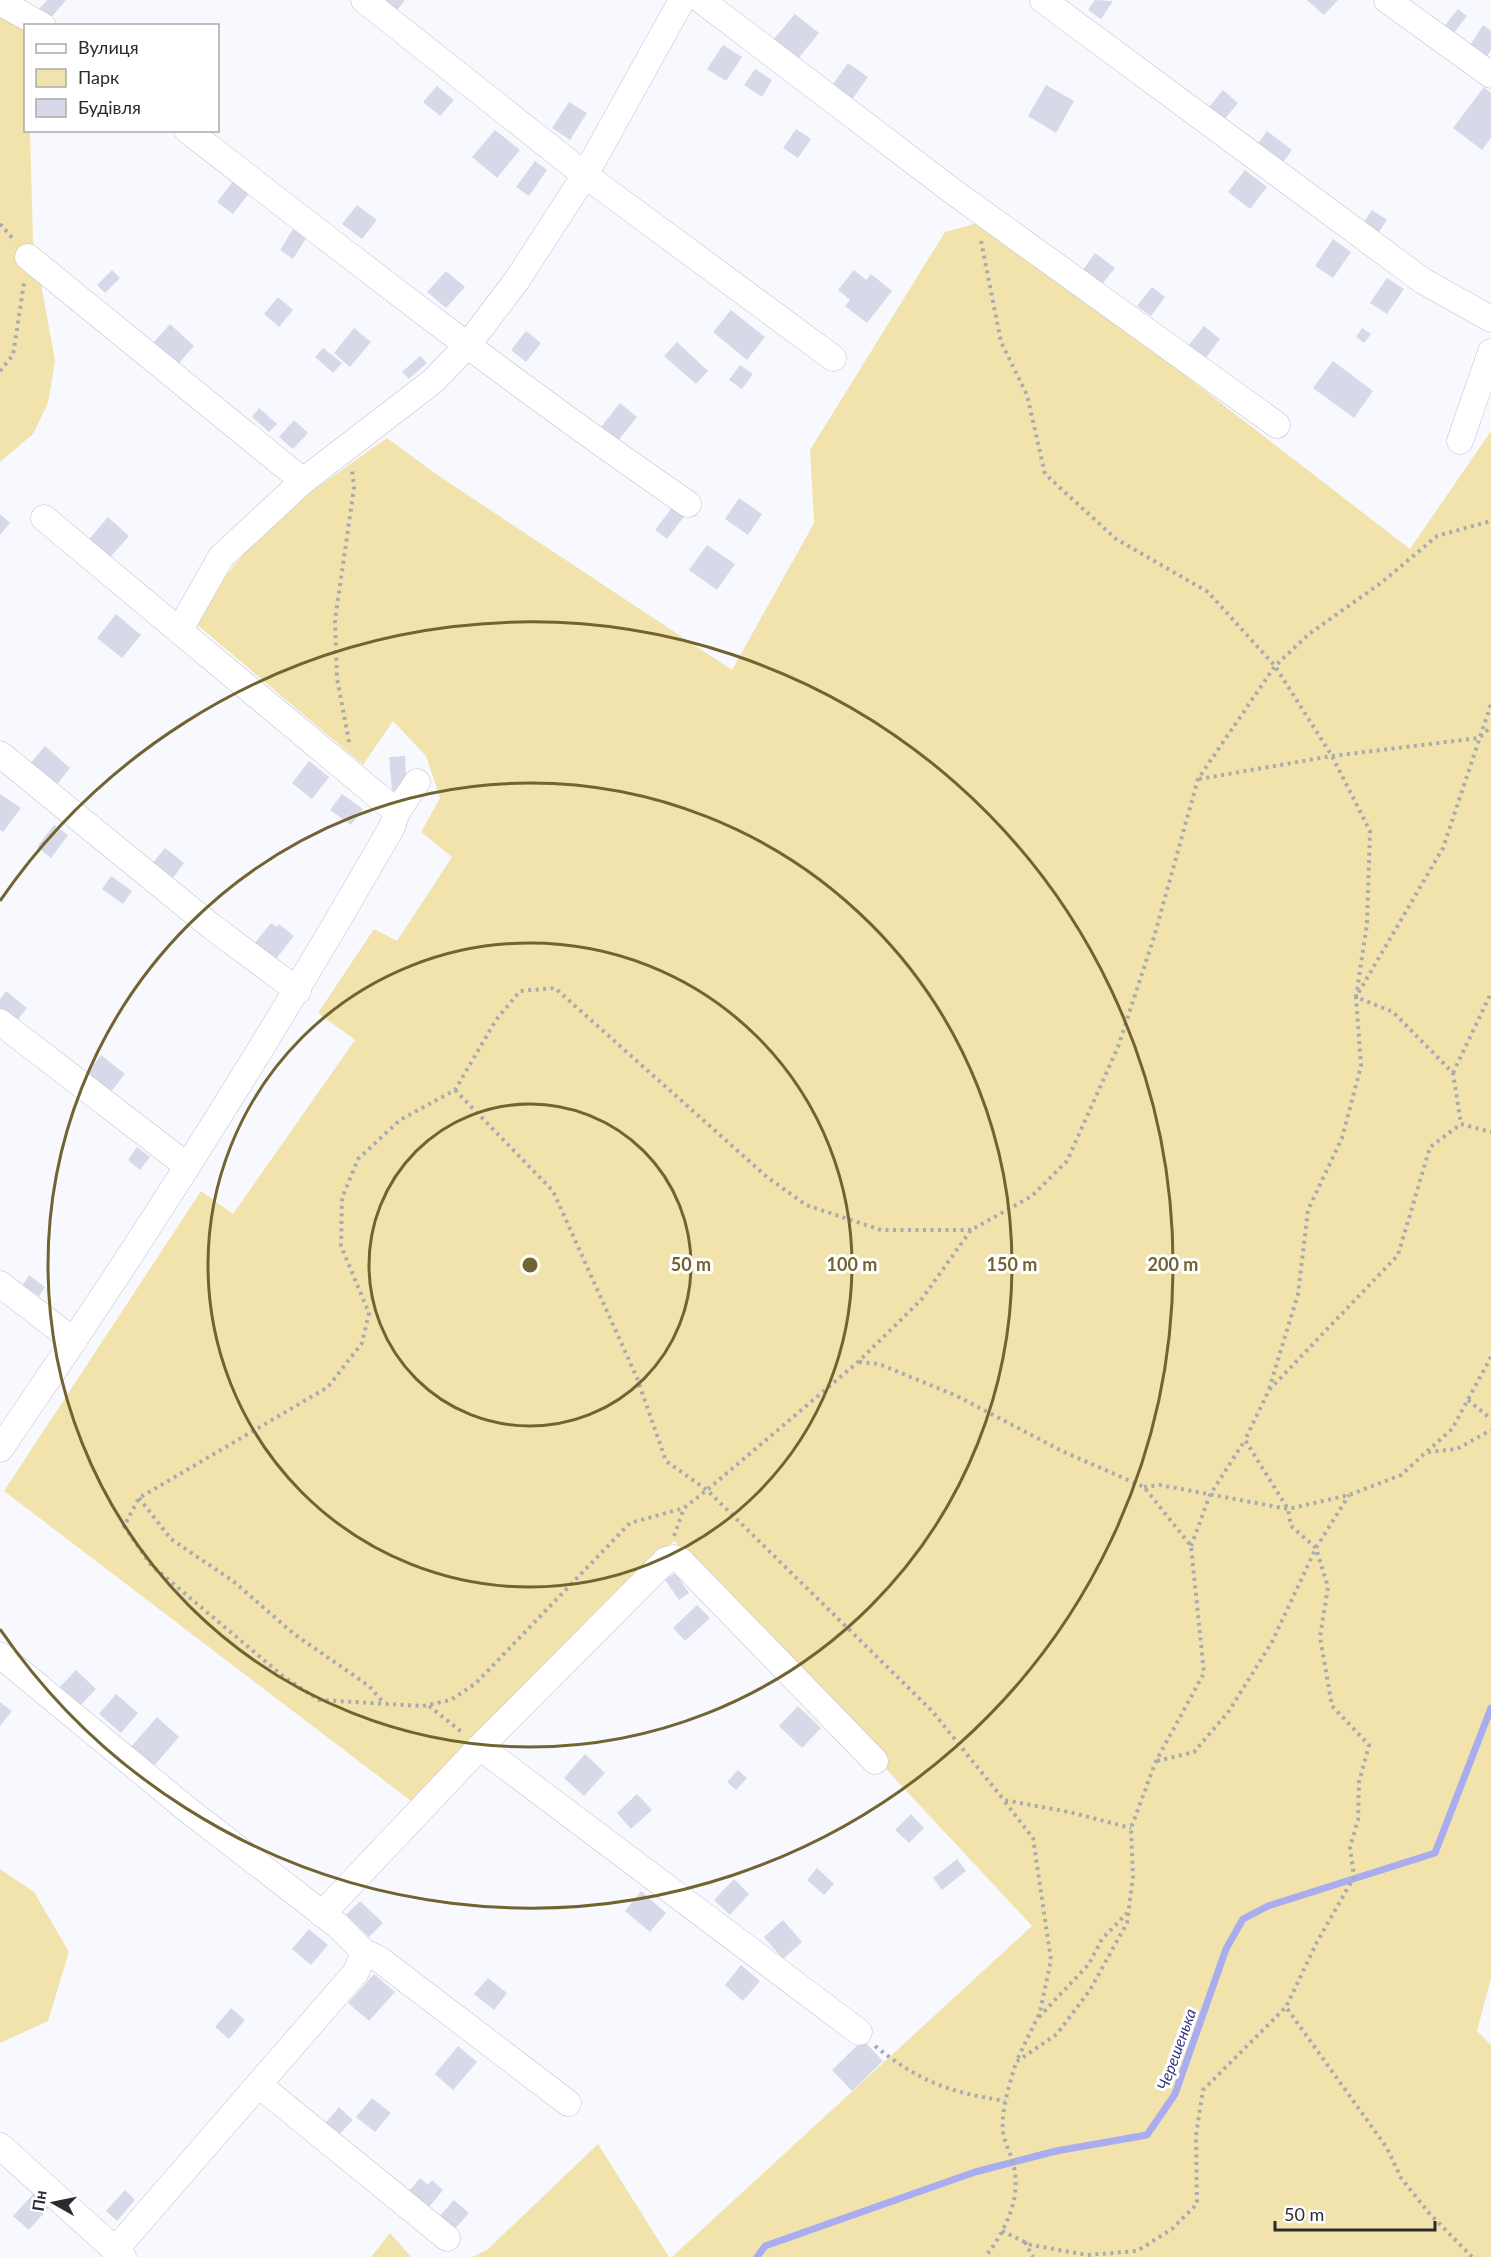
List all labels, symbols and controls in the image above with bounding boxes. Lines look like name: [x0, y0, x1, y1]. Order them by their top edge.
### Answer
legend: [24, 24, 219, 132]
text: Вулиця: [78, 36, 139, 58]
text: Парк: [78, 66, 120, 88]
text: Будівля: [78, 96, 141, 118]
text: 50 m: [671, 1253, 711, 1275]
text: 100 m: [827, 1253, 877, 1275]
text: 150 m: [987, 1253, 1037, 1275]
text: 200 m: [1148, 1253, 1198, 1275]
centre of rings: [520, 1255, 540, 1275]
water label: Черешенька: [1153, 2006, 1199, 2092]
north arrow: [24, 2173, 84, 2233]
text: Пн: [28, 2189, 50, 2212]
scale bar: [1275, 2194, 1436, 2232]
text: 50 m: [1284, 2203, 1324, 2225]

